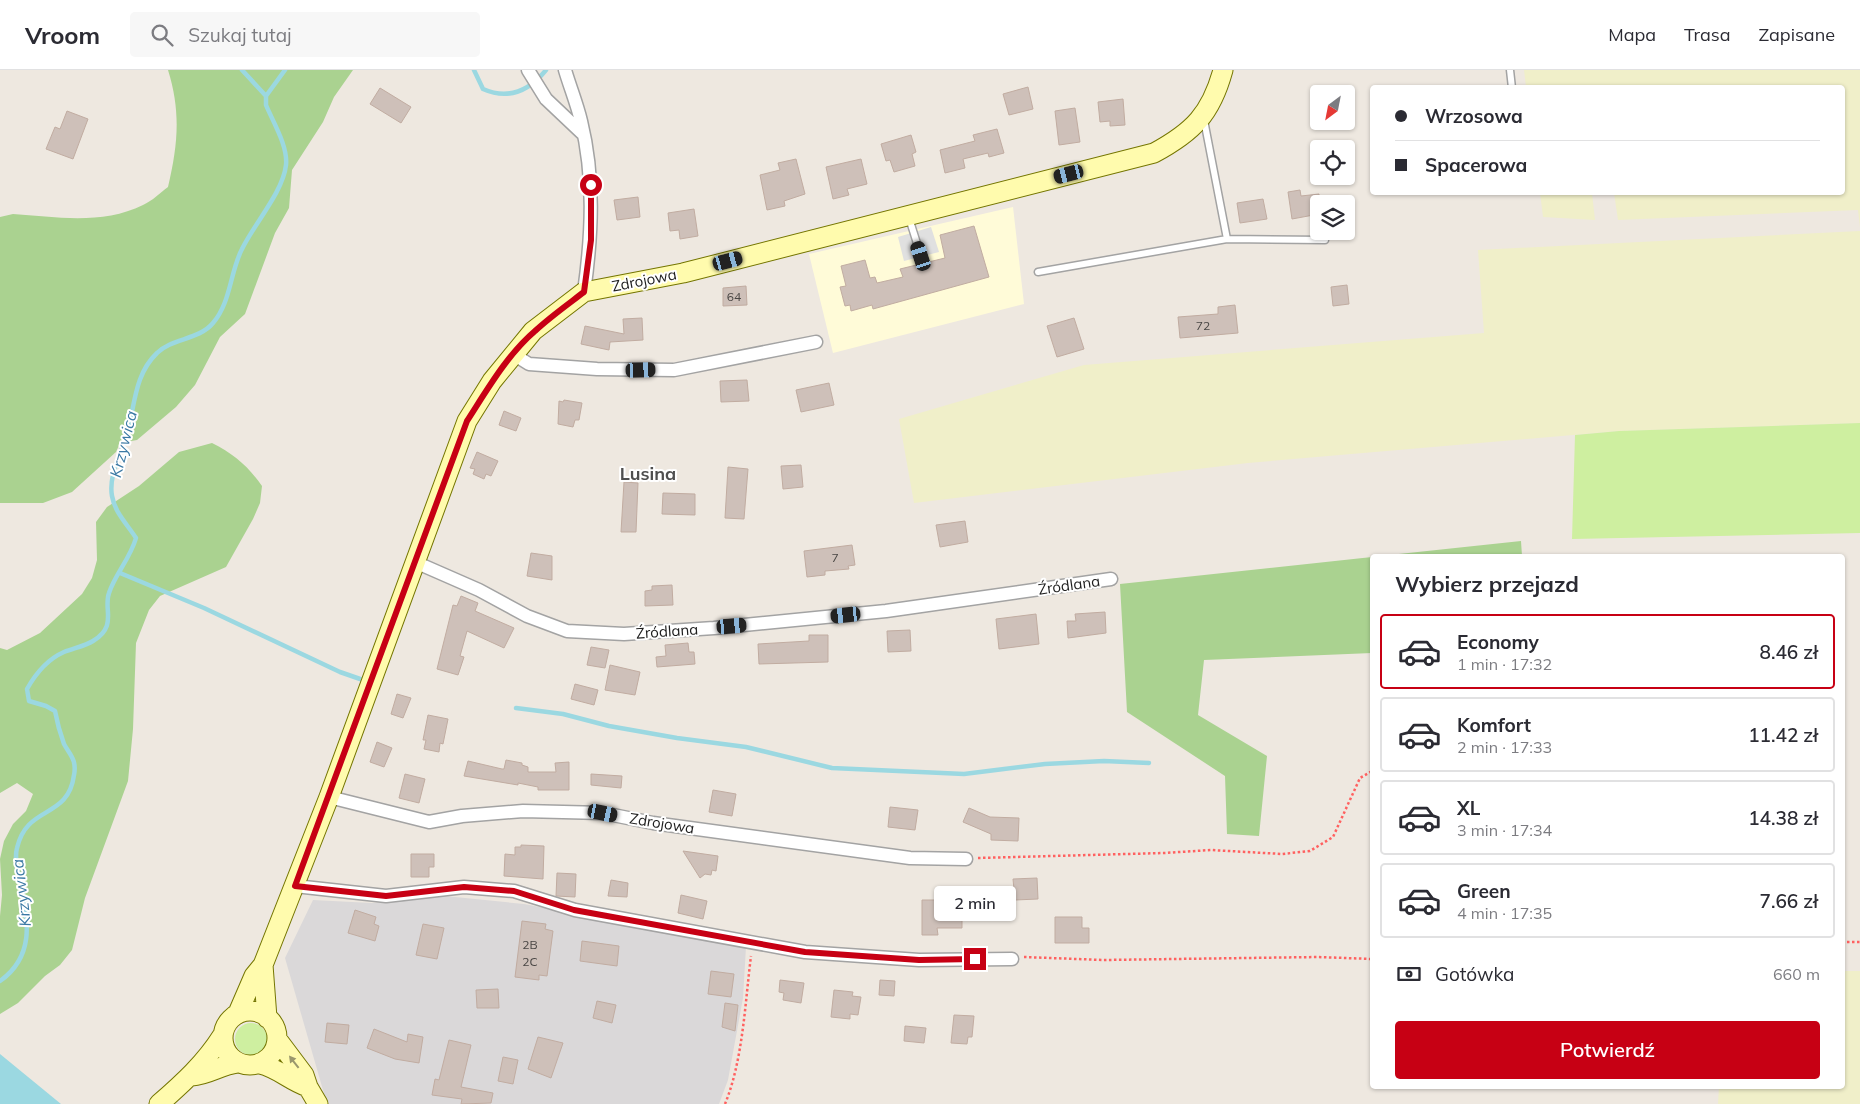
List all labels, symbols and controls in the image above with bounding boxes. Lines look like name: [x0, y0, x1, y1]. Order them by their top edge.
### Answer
search box: [130, 12, 480, 57]
text: Vroom: [25, 20, 100, 50]
icon: search: [148, 21, 176, 49]
text: Szukaj tutaj: [188, 23, 292, 47]
text: Mapa: [1608, 23, 1656, 46]
text: Trasa: [1684, 23, 1731, 46]
text: Zapisane: [1759, 23, 1835, 46]
north arrow: [1310, 85, 1355, 130]
map controls: [1310, 85, 1355, 240]
text: Wrzosowa: [1425, 104, 1523, 128]
button: locate: [1310, 140, 1355, 185]
text: Spacerowa: [1425, 153, 1527, 177]
car: [1052, 163, 1085, 185]
route start: [580, 174, 602, 196]
button: layers: [1310, 195, 1355, 240]
car: [909, 239, 932, 273]
car: [711, 250, 744, 272]
street label: Zdrojowa: [610, 264, 678, 296]
house number: 64: [727, 289, 741, 304]
house number: 72: [1196, 318, 1210, 333]
car: [625, 362, 656, 378]
water label: Krzywica: [105, 408, 141, 479]
district label: Lusina: [620, 462, 676, 485]
house number: 7: [831, 550, 839, 565]
text: Wybierz przejazd: [1395, 570, 1579, 598]
street label: Źródlana: [1037, 571, 1101, 599]
car: [830, 606, 861, 624]
car: [716, 617, 747, 635]
street label: Źródlana: [635, 619, 699, 643]
icon: car: [1397, 629, 1442, 674]
text: Economy: [1457, 630, 1539, 654]
text: 8.46 zł: [1760, 640, 1818, 664]
text: 1 min · 17:32: [1457, 654, 1552, 674]
icon: car: [1397, 712, 1442, 757]
text: Komfort: [1457, 713, 1531, 737]
text: 11.42 zł: [1748, 723, 1818, 747]
text: 2 min · 17:33: [1457, 737, 1552, 757]
icon: car: [1397, 795, 1442, 840]
text: XL: [1457, 796, 1480, 820]
car: [586, 803, 619, 823]
text: 14.38 zł: [1748, 806, 1818, 830]
street label: Zdrojowa: [628, 808, 696, 838]
text: 3 min · 17:34: [1457, 820, 1552, 840]
water label: Krzywica: [7, 858, 35, 928]
icon: car: [1397, 878, 1442, 923]
text: Green: [1457, 879, 1511, 903]
callout: 2 min: [934, 886, 1016, 922]
text: 7.66 zł: [1760, 889, 1818, 913]
text: 2 min: [954, 893, 996, 913]
text: 4 min · 17:35: [1457, 903, 1552, 923]
house number: 2B: [522, 937, 538, 952]
route end: [964, 948, 986, 970]
house number: 2C: [522, 954, 538, 969]
icon: cash: [1395, 960, 1423, 988]
text: Gotówka: [1435, 962, 1515, 986]
text: 660 m: [1773, 964, 1820, 984]
button: Potwierdź: [1395, 1021, 1820, 1079]
one-way arrow: [289, 1056, 300, 1069]

